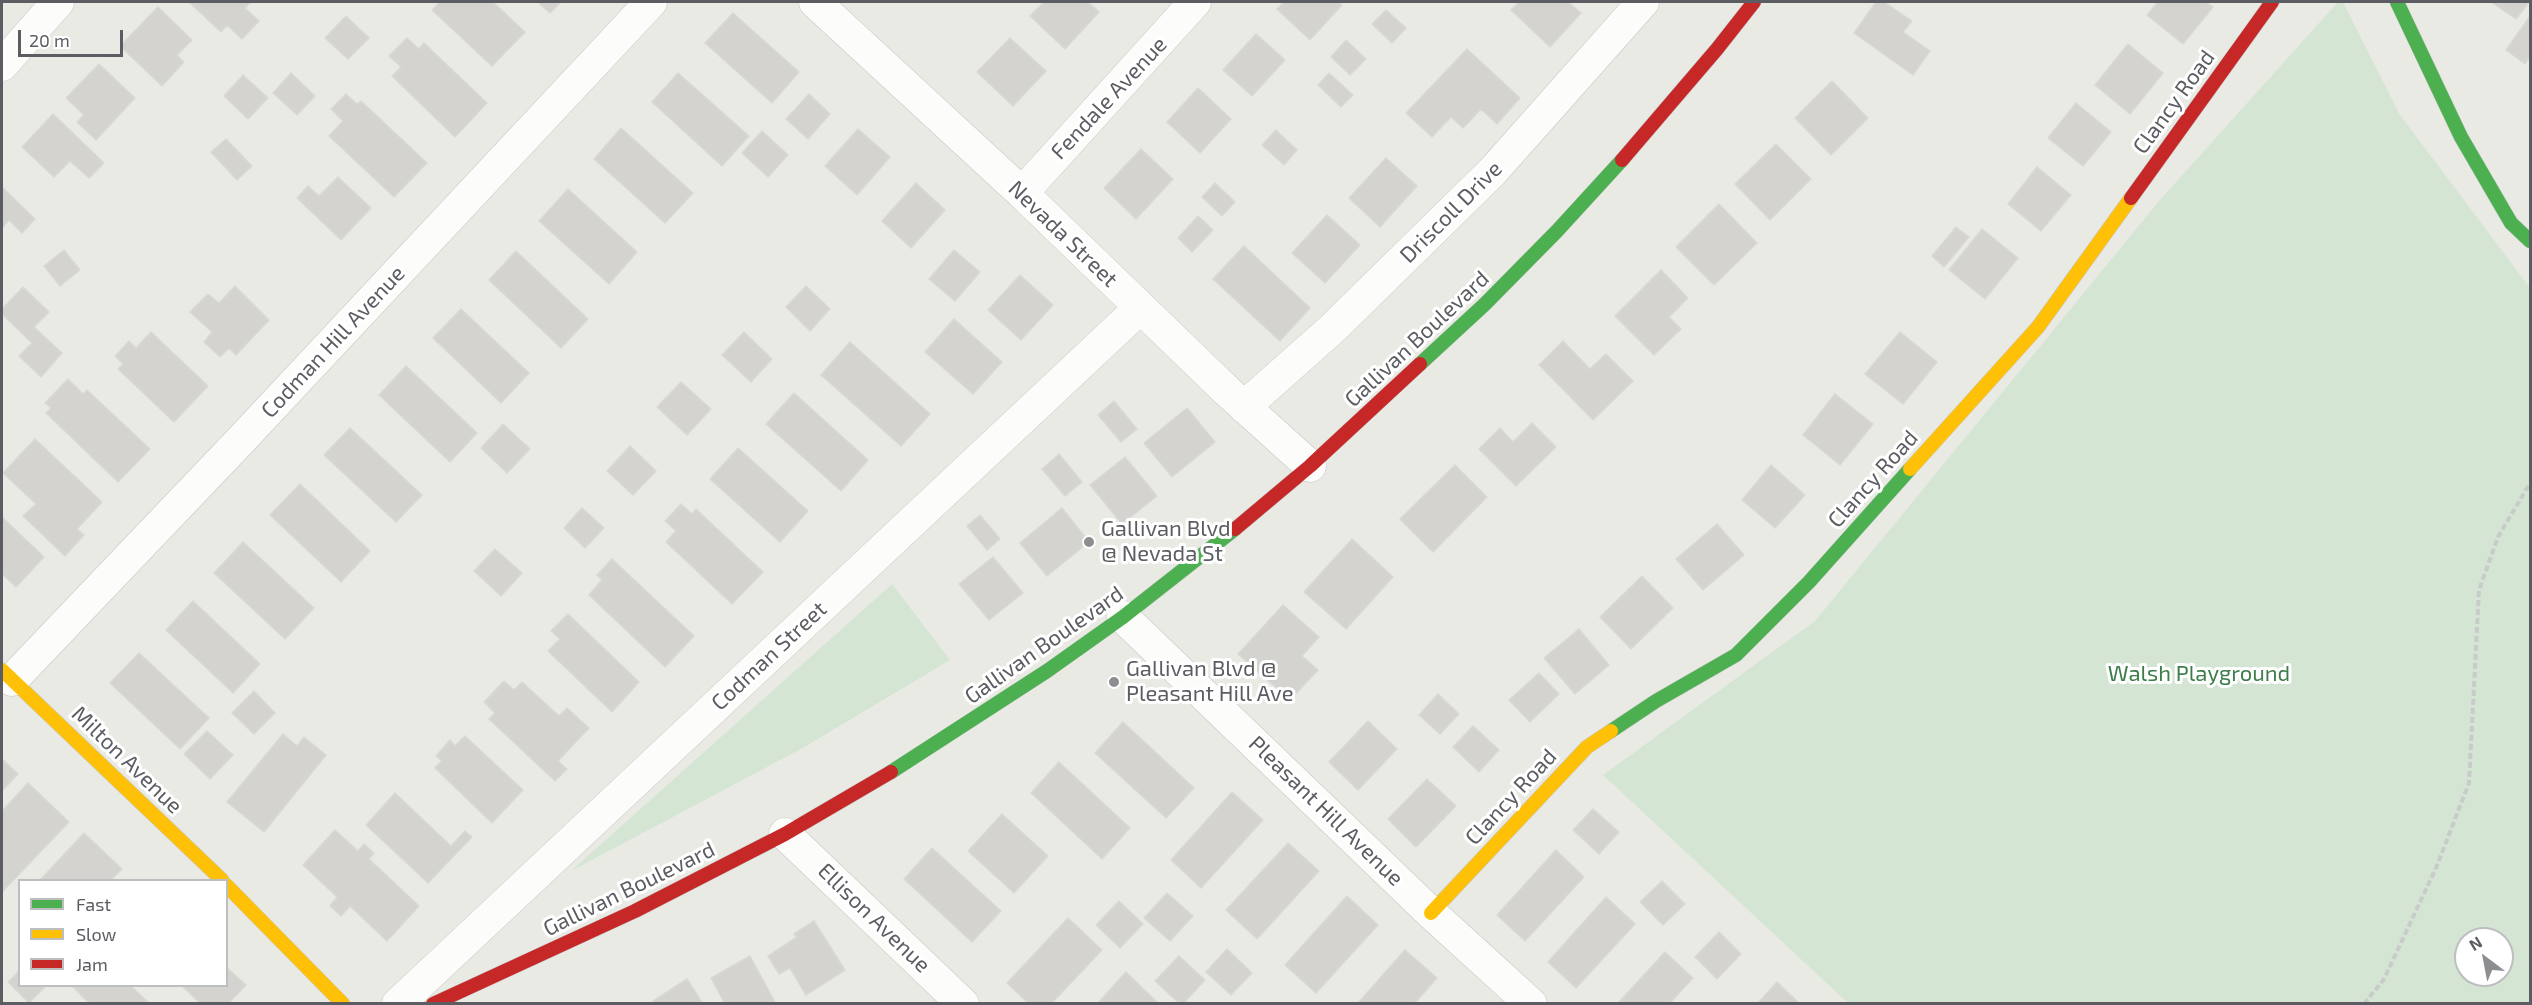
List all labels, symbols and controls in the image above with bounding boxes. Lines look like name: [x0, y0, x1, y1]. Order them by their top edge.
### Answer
scale bar: [21, 18, 126, 56]
text: 20 m: [29, 29, 70, 51]
street label: Fendale Avenue: [1046, 31, 1172, 165]
street label: Clancy Road: [2127, 45, 2221, 159]
street label: Driscoll Drive: [1395, 156, 1507, 268]
street label: Nevada Street: [1003, 175, 1123, 293]
street label: Codman Hill Avenue: [256, 260, 410, 424]
street label: Gallivan Boulevard: [1339, 265, 1495, 413]
street label: Clancy Road: [1822, 425, 1924, 533]
place label: Gallivan Blvd @ Nevada St: [1101, 516, 1231, 568]
marker: Gallivan Blvd @ Nevada St: [1082, 535, 1096, 549]
street label: Gallivan Boulevard: [960, 580, 1128, 710]
street label: Codman Street: [706, 596, 832, 716]
place label: Gallivan Blvd @ Pleasant Hill Ave: [1126, 656, 1293, 708]
park label: Walsh Playground: [2108, 661, 2290, 687]
marker: Gallivan Blvd @ Pleasant Hill Ave: [1107, 675, 1121, 689]
street label: Milton Avenue: [66, 701, 188, 819]
street label: Pleasant Hill Avenue: [1243, 730, 1409, 892]
street label: Clancy Road: [1460, 743, 1562, 851]
street label: Gallivan Boulevard: [539, 836, 719, 942]
street label: Ellison Avenue: [812, 858, 936, 978]
legend: [18, 879, 228, 987]
text: Fast: [76, 893, 111, 915]
text: Slow: [76, 923, 116, 945]
north arrow: [2454, 927, 2514, 987]
text: N: [2465, 932, 2485, 954]
text: Jam: [76, 953, 108, 975]

